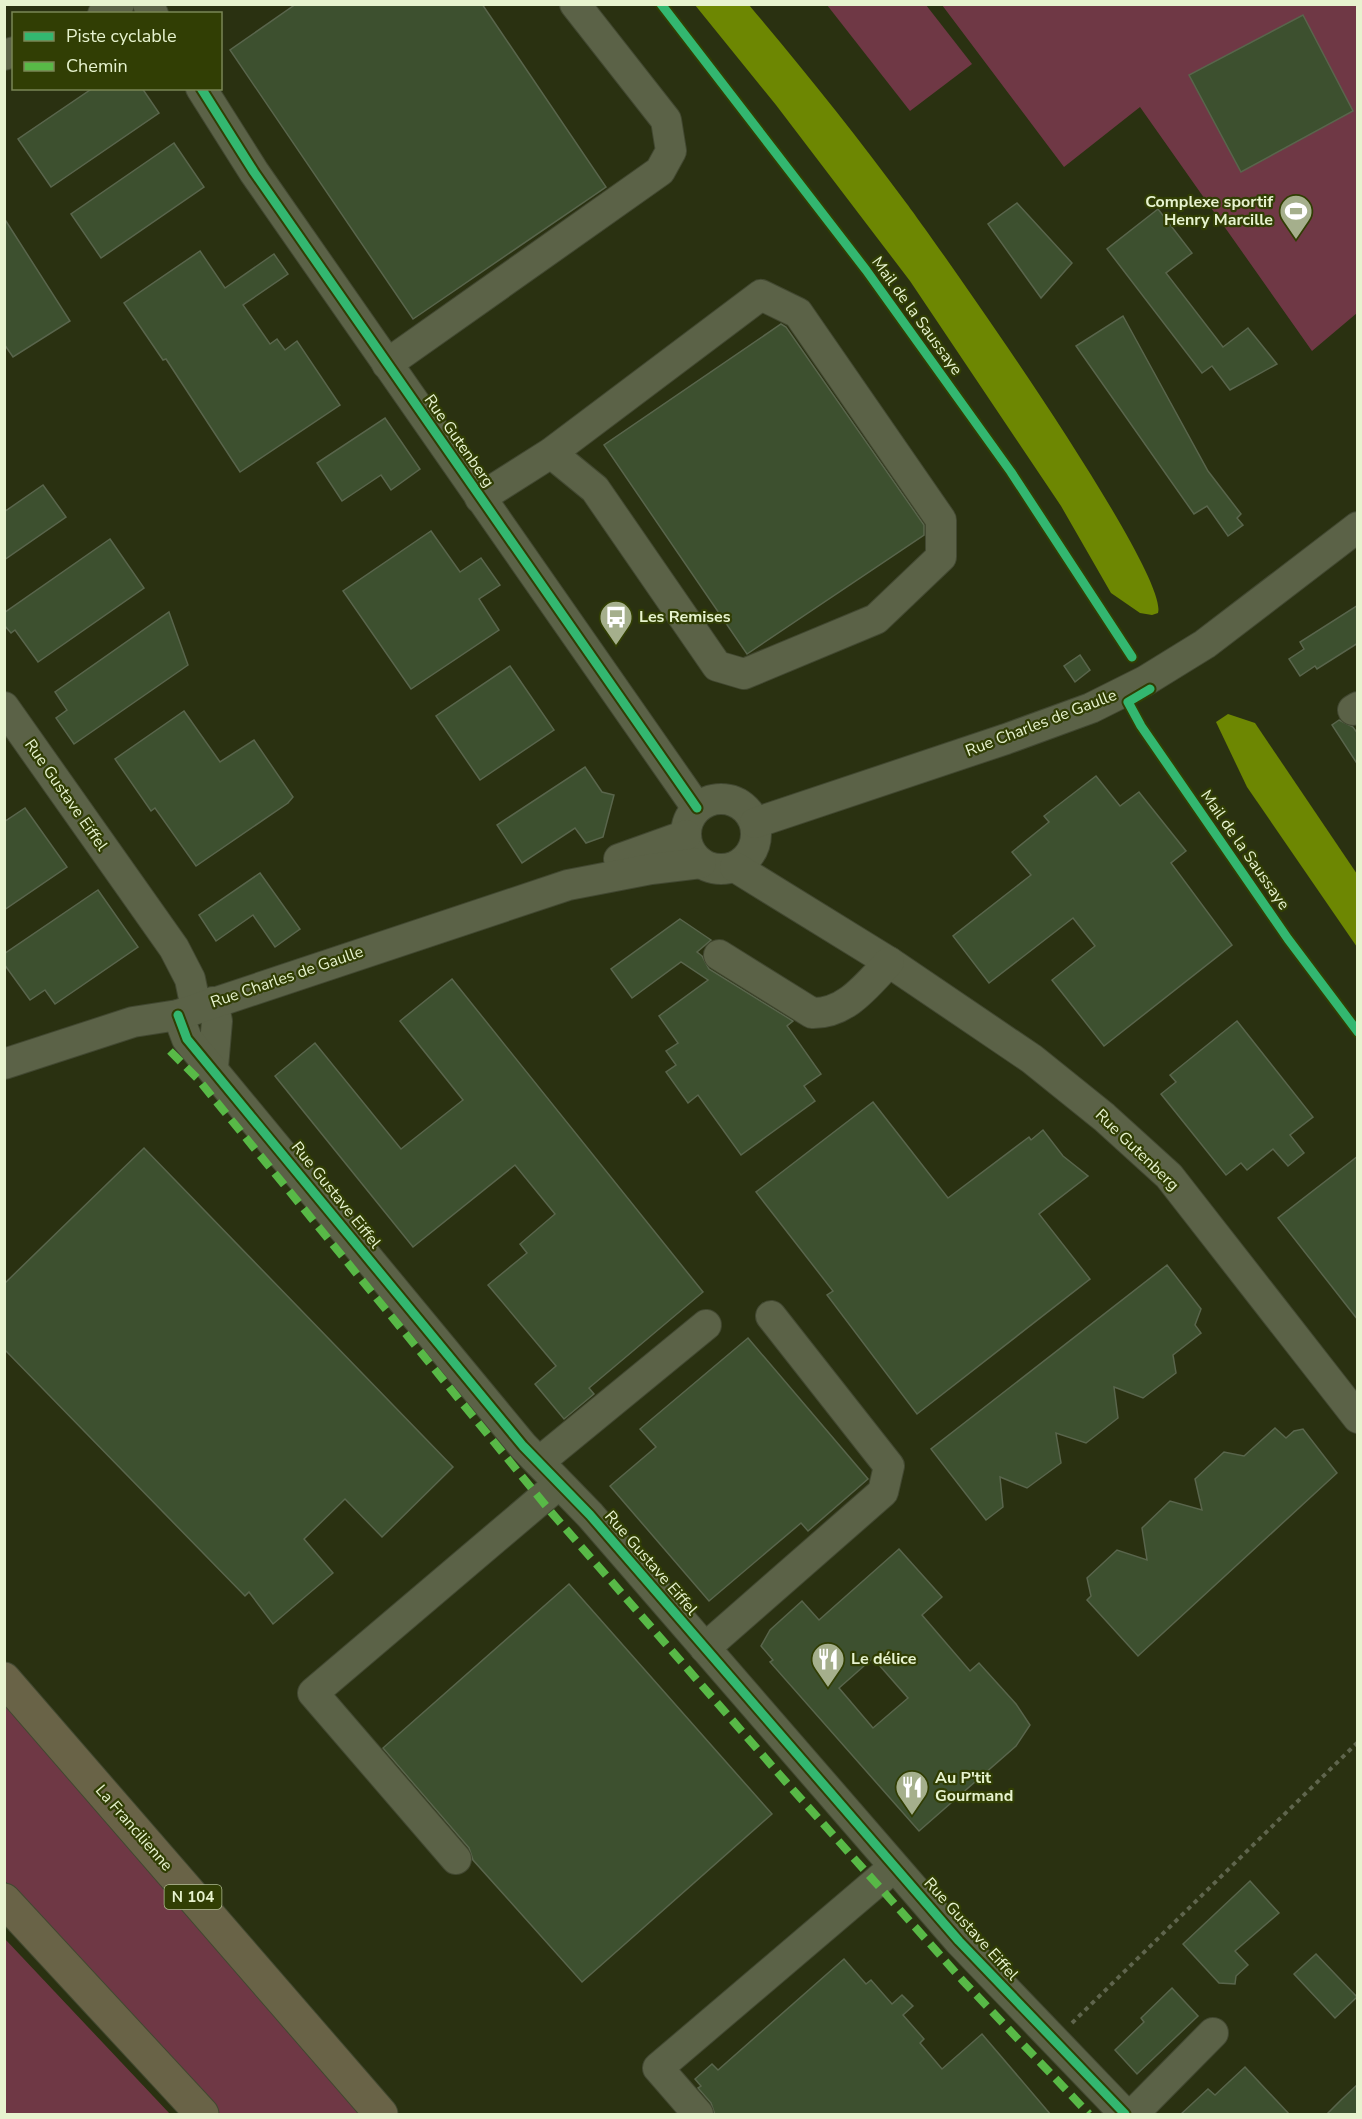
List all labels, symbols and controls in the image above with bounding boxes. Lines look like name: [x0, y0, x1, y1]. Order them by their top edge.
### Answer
legend: [12, 12, 222, 90]
text: Piste cyclable: [66, 24, 177, 48]
text: Chemin: [66, 54, 128, 78]
place label: Complexe sportif Henry Marcille: [1145, 191, 1274, 231]
sports icon: Complexe sportif Henry Marcille: [1278, 193, 1314, 240]
street label: Mail de la Saussaye: [866, 252, 968, 380]
street label: Rue Gutenberg: [419, 390, 499, 492]
bus stop icon: Les Remises: [598, 599, 634, 646]
place label: Les Remises: [639, 606, 731, 628]
street label: Rue Charles de Gaulle: [962, 684, 1120, 762]
street label: Rue Gustave Eiffel: [19, 735, 113, 855]
street label: Mail de la Saussaye: [1195, 786, 1295, 914]
street label: Rue Charles de Gaulle: [208, 941, 366, 1013]
street label: Rue Gutenberg: [1090, 1104, 1184, 1196]
street label: Rue Gustave Eiffel: [286, 1137, 386, 1253]
street label: Rue Gustave Eiffel: [599, 1506, 703, 1620]
restaurant icon: Le délice: [810, 1641, 846, 1688]
place label: Le délice: [851, 1648, 917, 1670]
place label: Au P'tit Gourmand: [935, 1767, 1013, 1807]
restaurant icon: Au P'tit Gourmand: [894, 1769, 930, 1816]
street label: La Francilienne: [90, 1780, 178, 1876]
street label: Rue Gustave Eiffel: [919, 1873, 1023, 1985]
road number: N 104: [164, 1885, 222, 1909]

